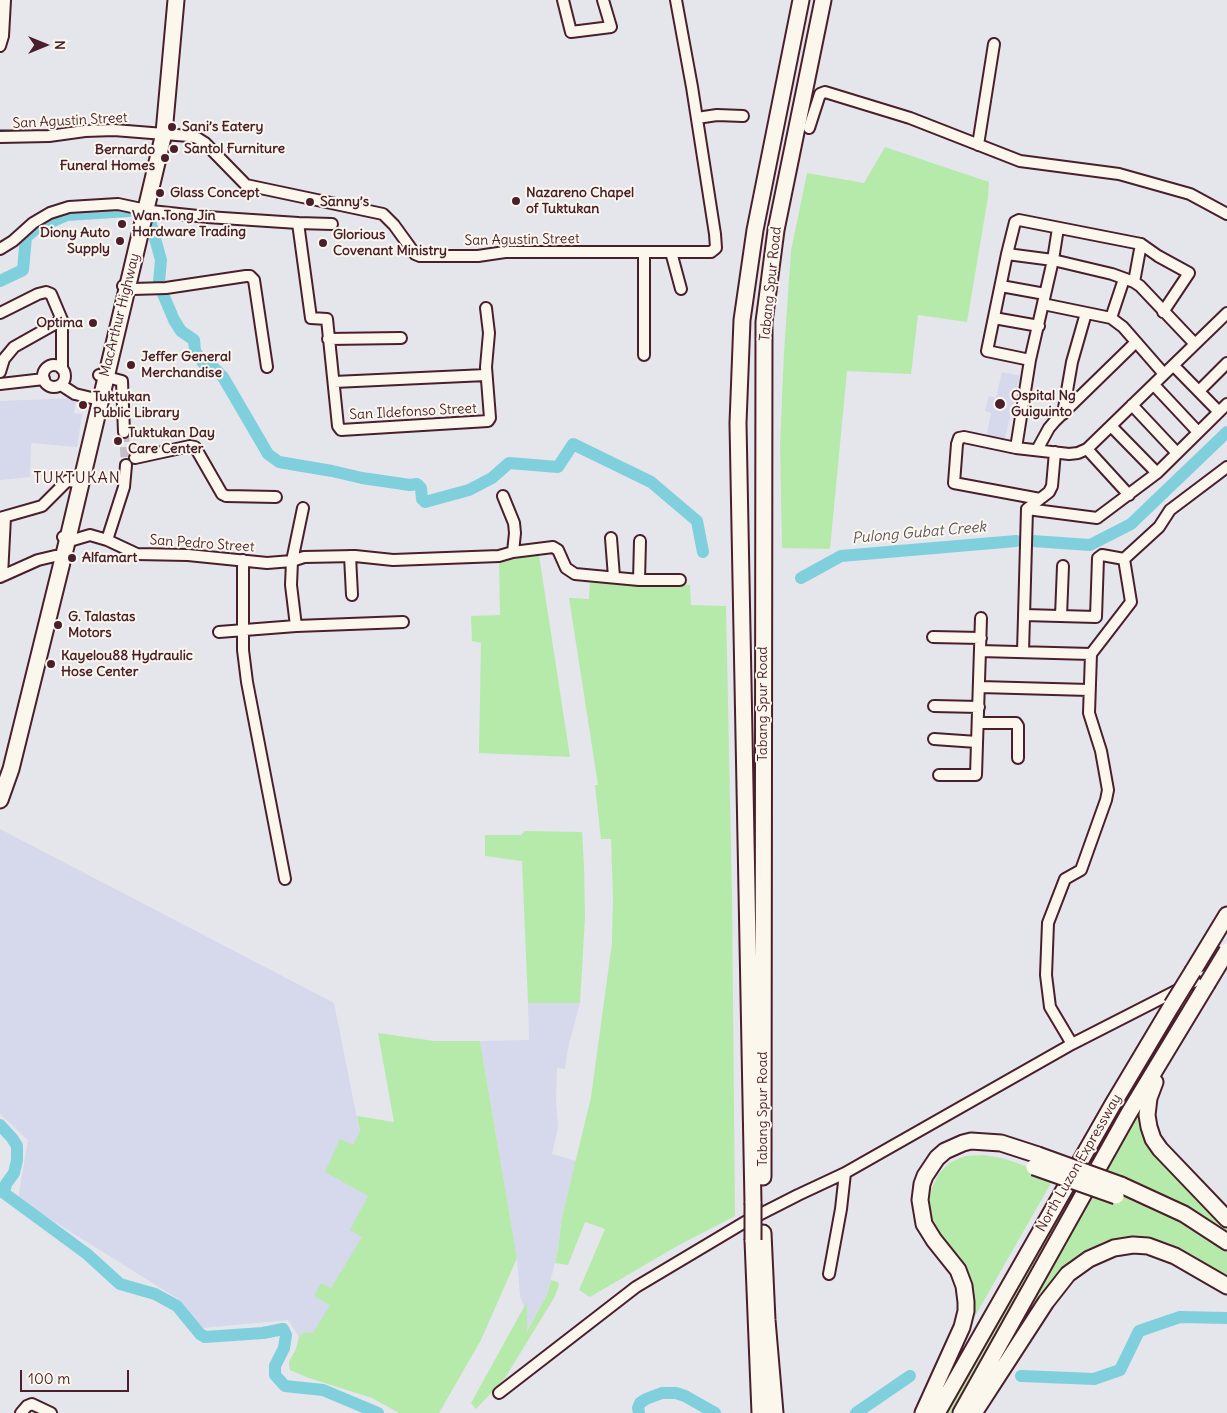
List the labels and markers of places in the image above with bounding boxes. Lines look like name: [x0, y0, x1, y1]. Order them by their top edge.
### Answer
place label: Sani’s Eatery: [182, 119, 263, 135]
marker: Sani’s Eatery: [166, 121, 178, 133]
place label: Santol Furniture: [184, 141, 285, 157]
place label: Bernardo Funeral Homes: [60, 142, 155, 174]
marker: Santol Furniture: [168, 143, 180, 155]
marker: Bernardo Funeral Homes: [159, 152, 171, 164]
place label: Glass Concept: [170, 185, 259, 201]
place label: Nazareno Chapel of Tuktukan: [526, 185, 634, 218]
marker: Glass Concept: [154, 187, 166, 199]
place label: Sanny’s: [320, 194, 369, 210]
marker: Nazareno Chapel of Tuktukan: [510, 195, 522, 207]
marker: Sanny’s: [304, 196, 316, 208]
place label: Wan Tong Jin Hardware Trading: [132, 208, 246, 240]
marker: Wan Tong Jin Hardware Trading: [116, 218, 128, 230]
place label: Diony Auto Supply: [40, 225, 110, 258]
place label: Glorious Covenant Ministry: [333, 227, 447, 260]
marker: Diony Auto Supply: [114, 235, 126, 247]
marker: Glorious Covenant Ministry: [317, 237, 329, 249]
place label: Optima: [36, 315, 83, 331]
marker: Optima: [87, 317, 99, 329]
place label: Jeffer General Merchandise: [141, 349, 231, 382]
marker: Jeffer General Merchandise: [125, 359, 137, 371]
place label: Ospital Ng Guiguinto: [1011, 388, 1076, 421]
place label: Tuktukan Public Library: [93, 389, 180, 422]
marker: Ospital Ng Guiguinto: [993, 397, 1007, 411]
marker: Tuktukan Public Library: [77, 399, 89, 411]
place label: Tuktukan Day Care Center: [128, 425, 215, 458]
marker: Tuktukan Day Care Center: [112, 435, 124, 447]
place label: Alfamart: [82, 550, 137, 566]
marker: Alfamart: [66, 552, 78, 564]
place label: G. Talastas Motors: [68, 609, 135, 642]
marker: G. Talastas Motors: [52, 619, 64, 631]
place label: Kayelou88 Hydraulic Hose Center: [61, 648, 193, 680]
marker: Kayelou88 Hydraulic Hose Center: [45, 658, 57, 670]

